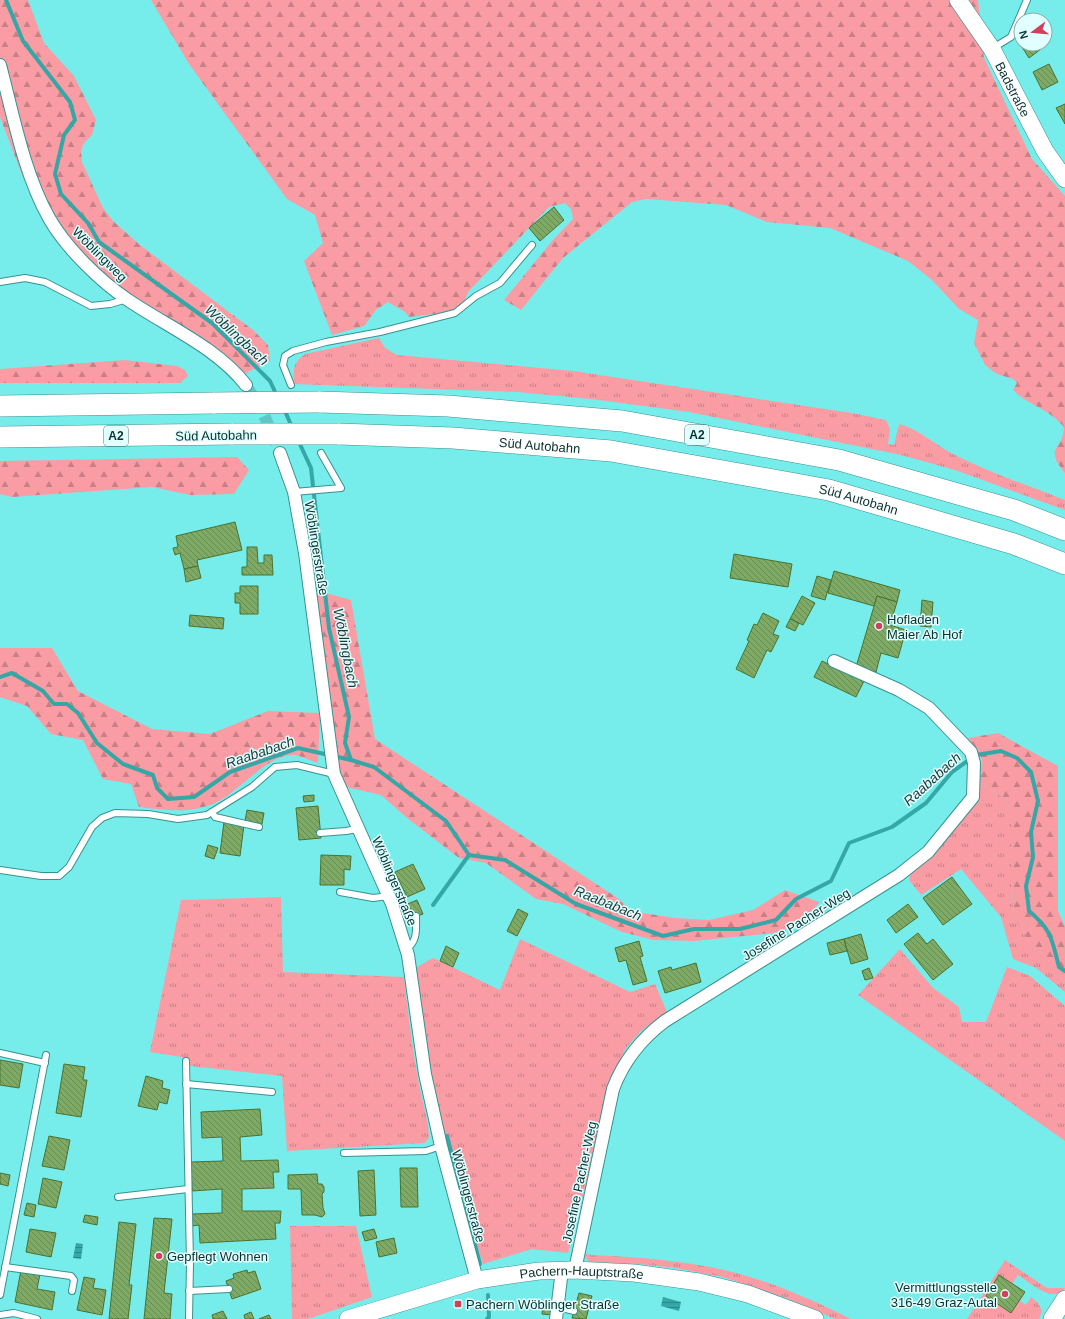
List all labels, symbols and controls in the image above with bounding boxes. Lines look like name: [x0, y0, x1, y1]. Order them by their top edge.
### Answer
north arrow: [1013, 12, 1053, 52]
text: N: [1017, 29, 1030, 40]
street label: Badstraße: [992, 59, 1033, 120]
street label: Wöblingweg: [69, 224, 130, 285]
water label: Wöblingbach: [202, 302, 272, 369]
road number: A2: [685, 425, 709, 445]
road number: A2: [104, 426, 128, 446]
street label: Süd Autobahn: [175, 427, 257, 444]
street label: Süd Autobahn: [498, 435, 581, 456]
street label: Süd Autobahn: [818, 481, 900, 518]
street label: Wöblingerstraße: [302, 500, 331, 596]
water label: Wöblingbach: [330, 607, 362, 689]
place label: Hofladen Maier Ab Hof: [887, 612, 963, 642]
marker: Hofladen Maier Ab Hof: [874, 621, 884, 631]
water label: Raababach: [224, 733, 297, 771]
water label: Raababach: [900, 749, 964, 809]
street label: Wöblingerstraße: [369, 834, 420, 928]
water label: Raababach: [572, 882, 644, 924]
street label: Josefine Pacher-Weg: [740, 885, 853, 964]
street label: Josefine Pacher-Weg: [559, 1120, 600, 1244]
street label: Wöblingerstraße: [449, 1148, 488, 1244]
place label: Gepflegt Wohnen: [167, 1249, 268, 1264]
marker: Gepflegt Wohnen: [154, 1251, 164, 1261]
street label: Pachern-Hauptstraße: [519, 1263, 645, 1282]
place label: Vermittlungsstelle 316-49 Graz-Autal: [891, 1280, 997, 1310]
marker: Vermittlungsstelle 316-49 Graz-Autal: [1000, 1289, 1010, 1299]
place label: Pachern Wöblinger Straße: [466, 1297, 619, 1312]
marker: Pachern Wöblinger Straße: [453, 1299, 463, 1309]

